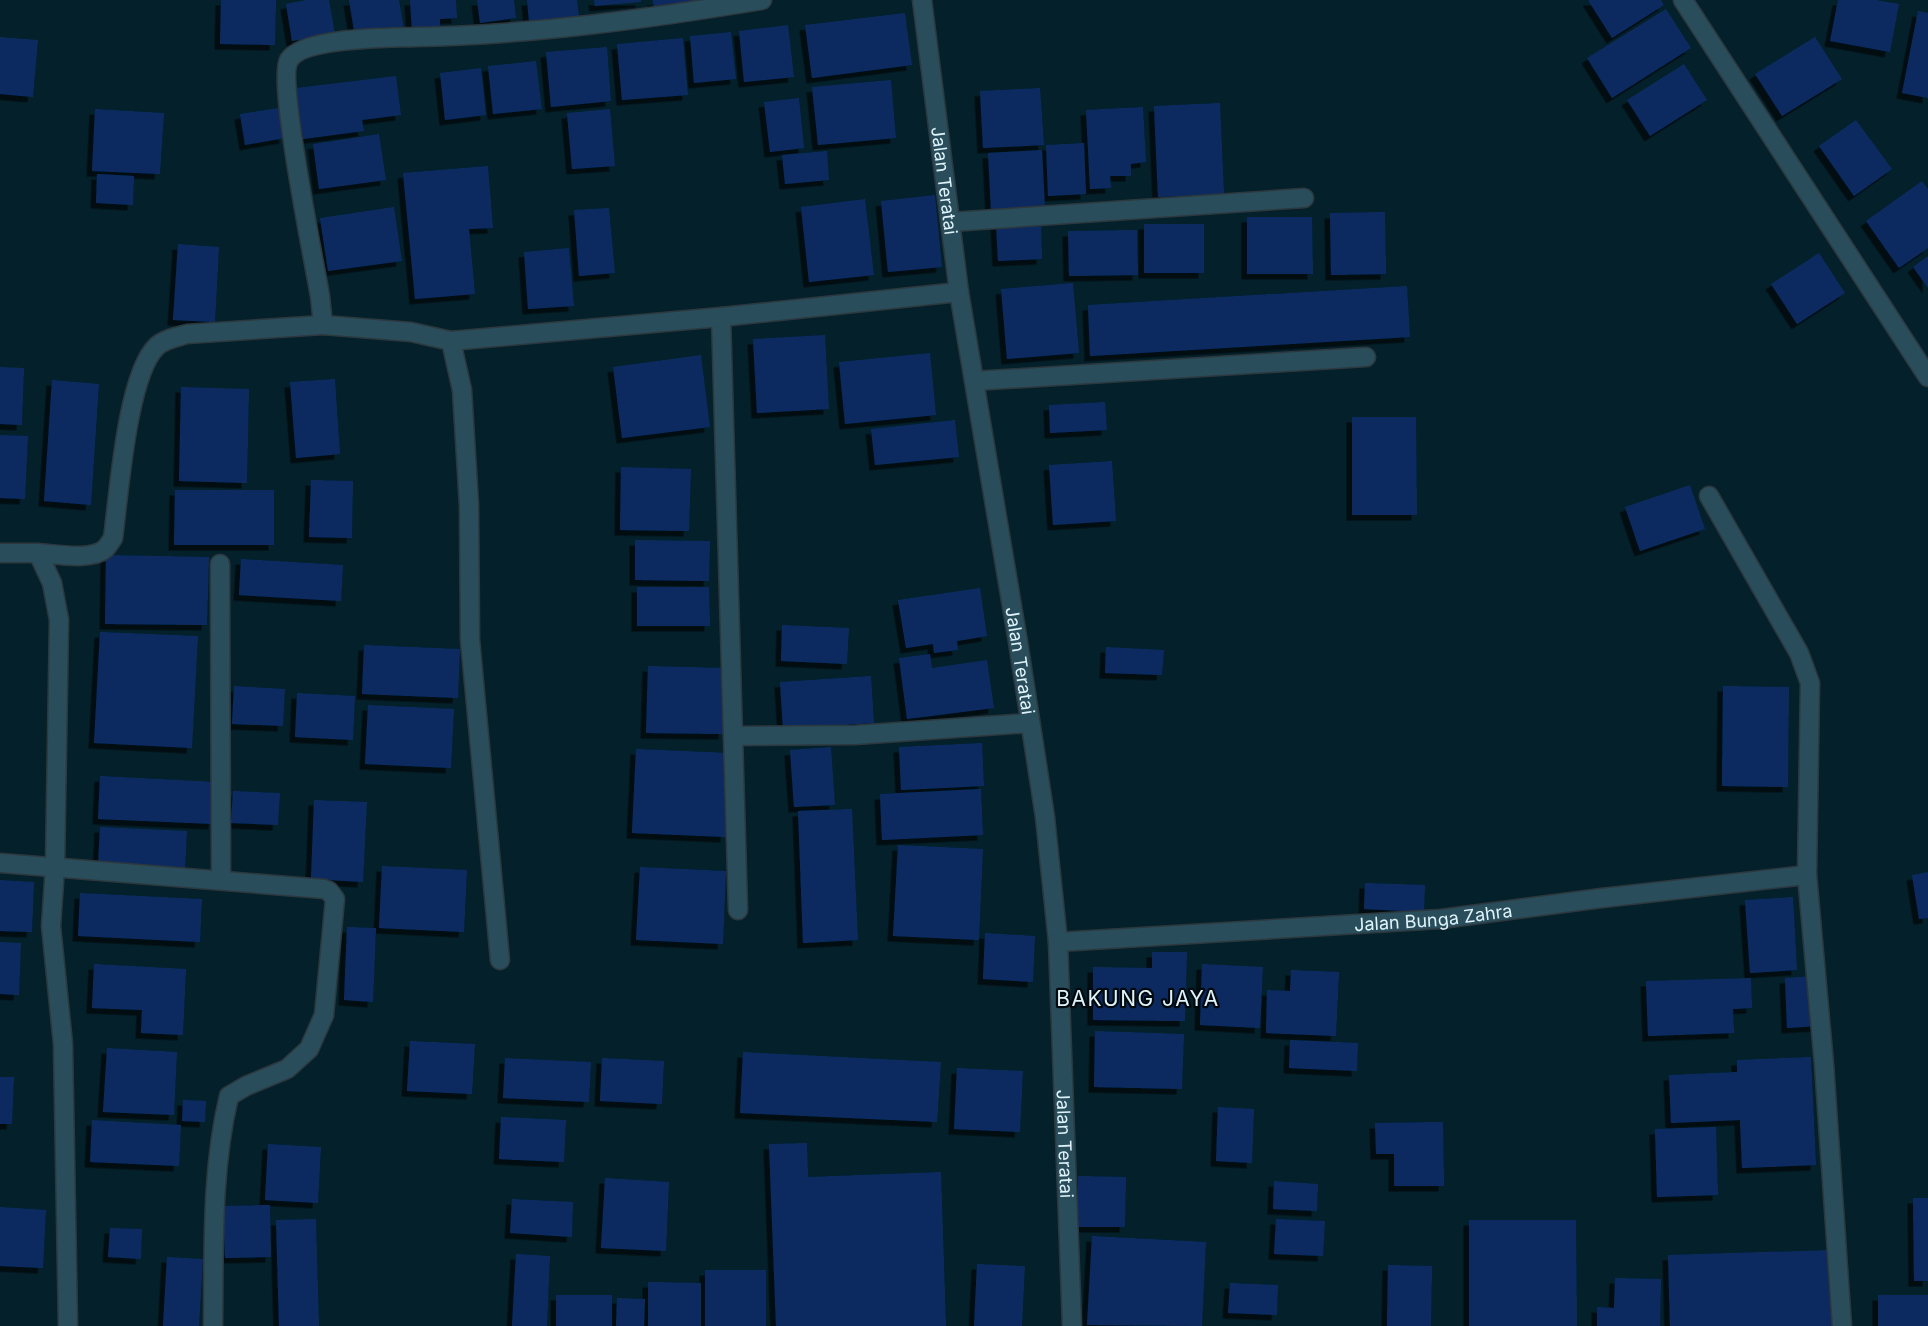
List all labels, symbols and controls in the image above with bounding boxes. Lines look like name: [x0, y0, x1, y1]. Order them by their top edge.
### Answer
street label: Jalan Teratai: [928, 125, 962, 236]
street label: Jalan Teratai: [1002, 605, 1040, 716]
street label: Jalan Bunga Zahra: [1353, 899, 1513, 935]
district label: BAKUNG JAYA: [1056, 986, 1220, 1011]
street label: Jalan Teratai: [1053, 1089, 1078, 1199]

